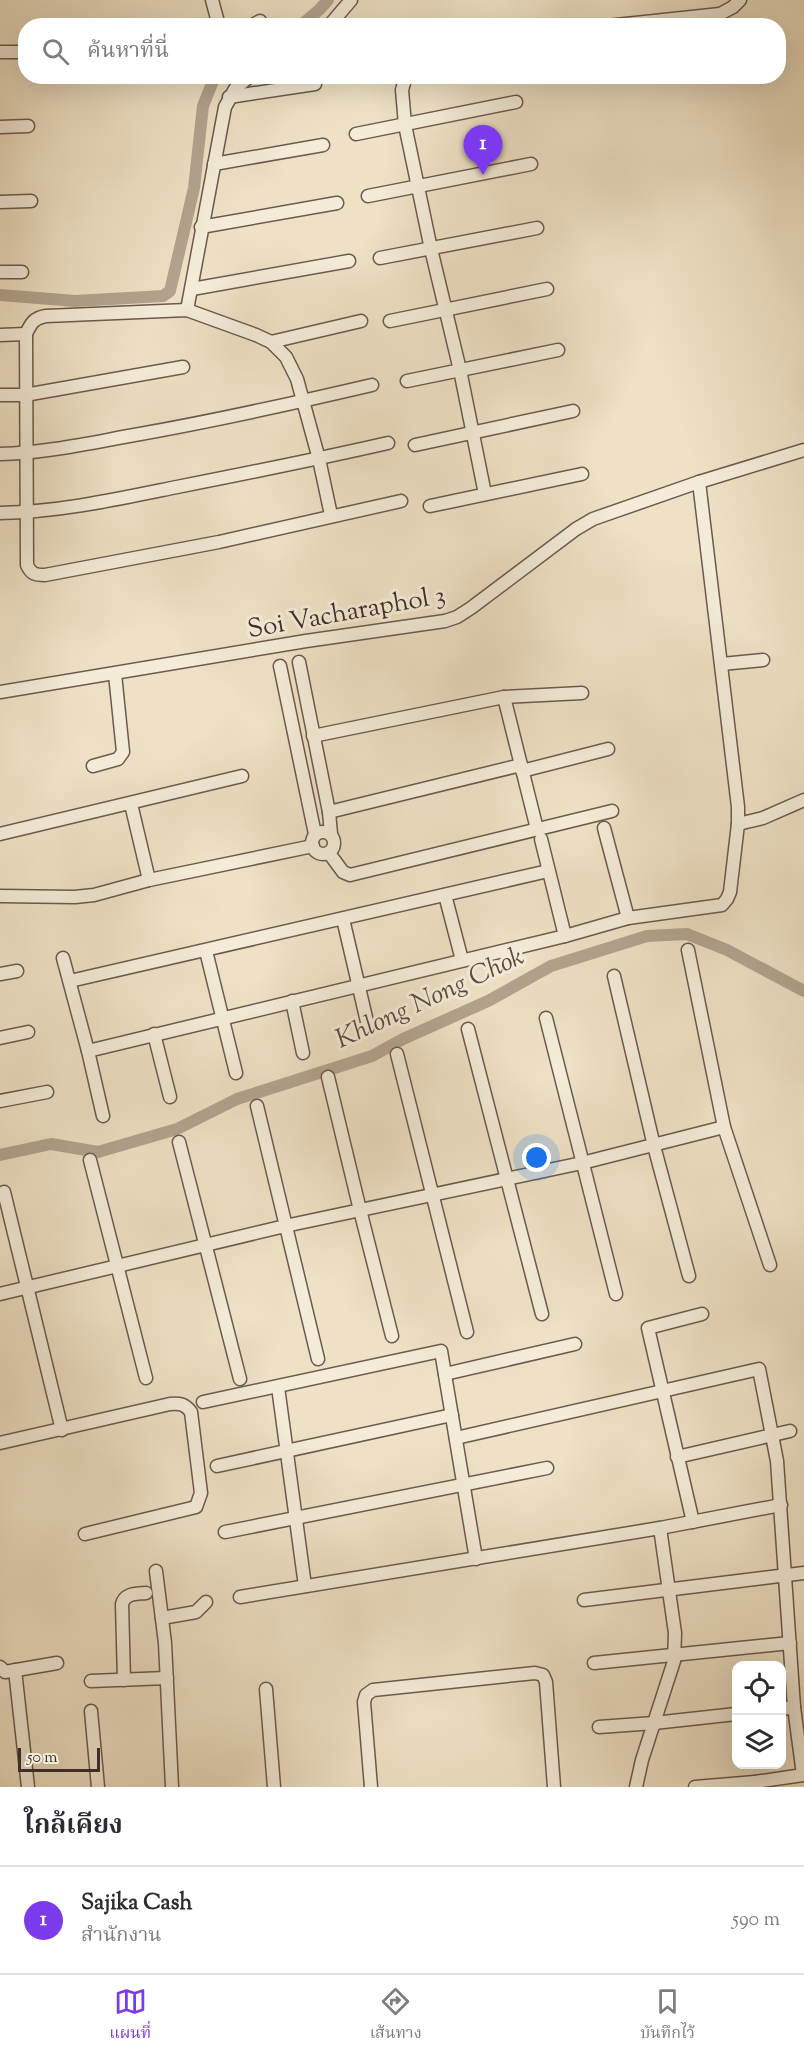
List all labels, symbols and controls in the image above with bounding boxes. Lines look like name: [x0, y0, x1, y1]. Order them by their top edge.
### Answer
search box: [18, 18, 786, 84]
icon: search: [39, 35, 72, 68]
text: ค้นหาที่นี่: [87, 36, 169, 68]
pin: 1: [464, 126, 502, 175]
street label: Soi Vacharaphol 3: [245, 578, 448, 649]
water label: Khlong Nong Chok: [329, 938, 531, 1060]
your location: [522, 1143, 551, 1172]
map controls: [732, 1661, 786, 1769]
button: locate: [732, 1661, 786, 1715]
button: layers: [732, 1715, 786, 1769]
scale bar: [18, 1745, 100, 1772]
text: 50 m: [27, 1747, 58, 1770]
text: ใกล้เคียง: [24, 1808, 123, 1845]
text: Sajika Cash: [81, 1888, 192, 1920]
text: 1: [40, 1906, 47, 1935]
text: 590 m: [732, 1906, 780, 1935]
text: สำนักงาน: [81, 1922, 162, 1951]
tab: แผนที่: [109, 1985, 151, 2047]
tab: เส้นทาง: [370, 1985, 422, 2047]
tab: บันทึกไว้: [640, 1985, 695, 2047]

